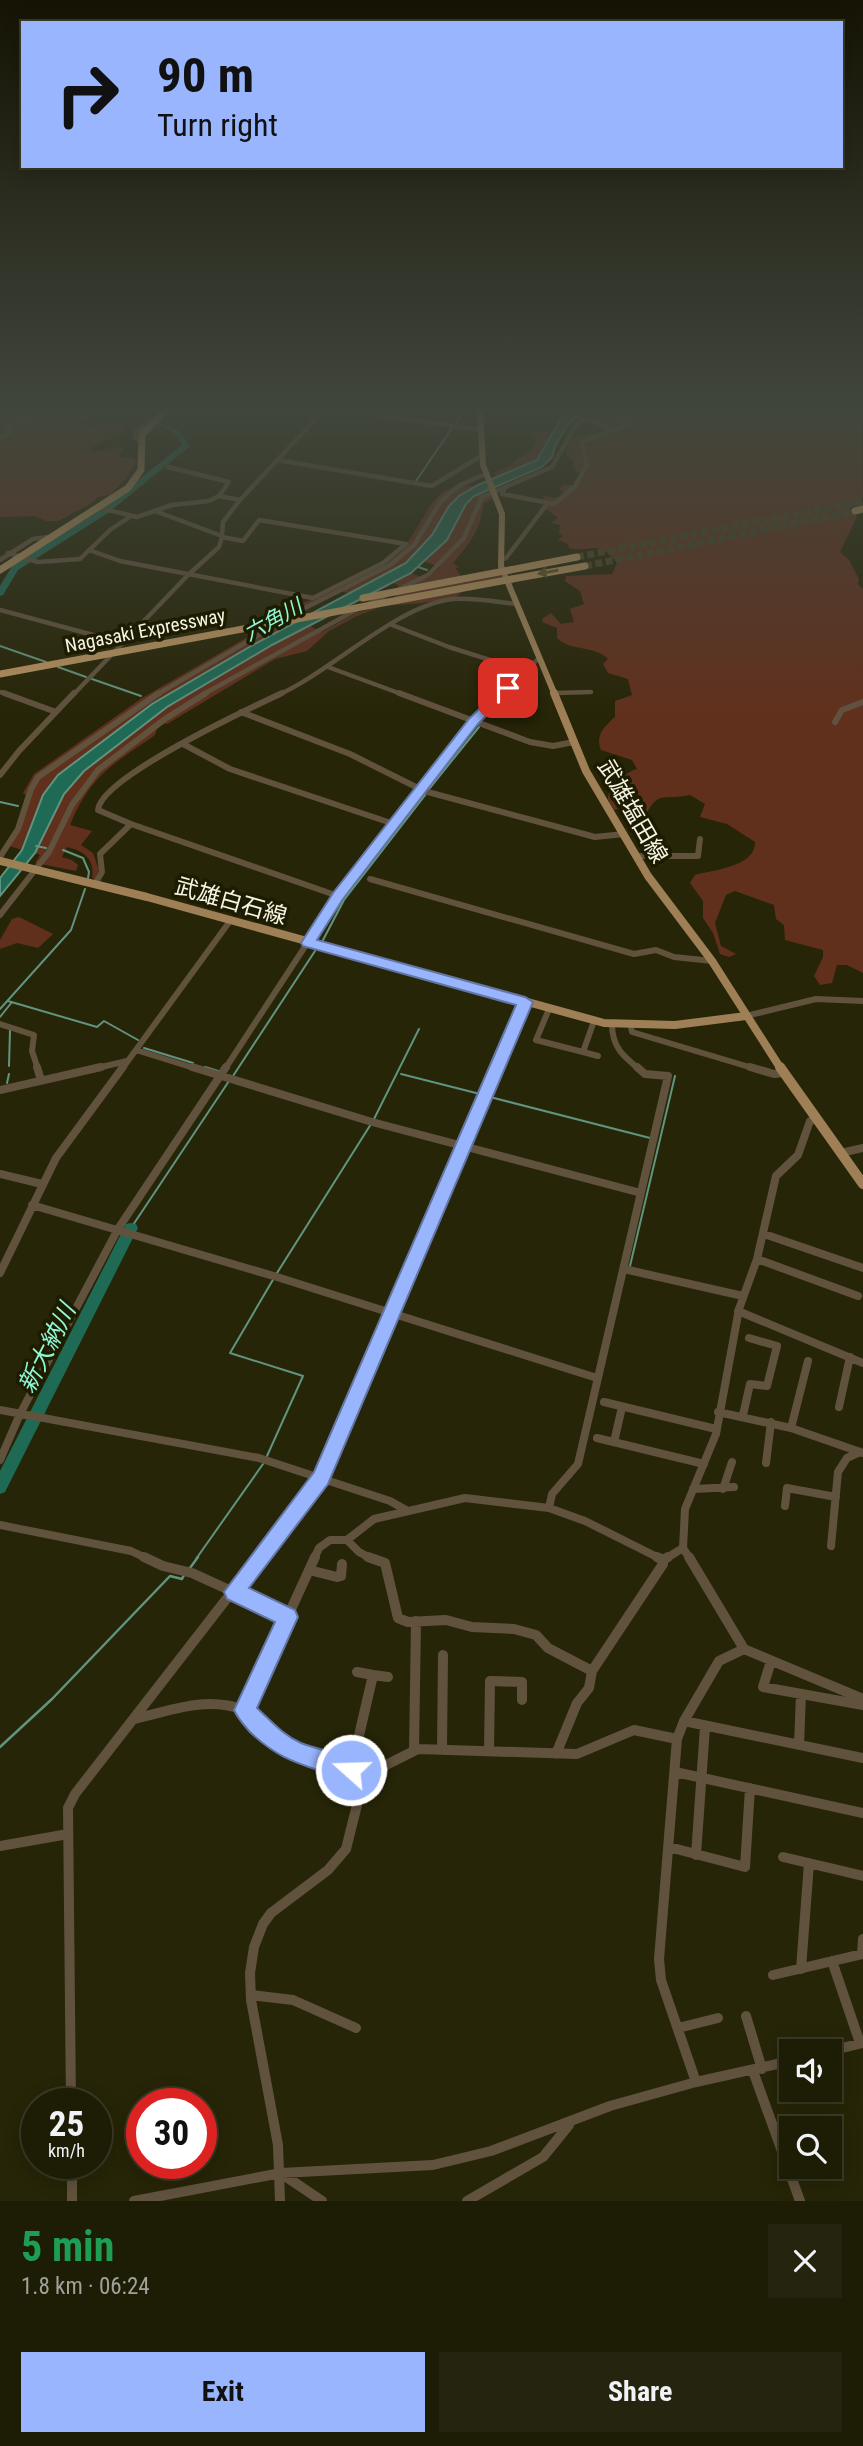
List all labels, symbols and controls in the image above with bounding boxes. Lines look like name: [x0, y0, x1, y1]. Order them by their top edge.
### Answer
text: 90 m: [157, 47, 254, 104]
icon: right: [42, 49, 133, 140]
text: Turn right: [157, 106, 278, 144]
one-way arrow: [537, 567, 559, 578]
water label: 六角川: [240, 593, 308, 646]
street label: Nagasaki Expressway: [63, 604, 227, 657]
pin: [478, 658, 538, 718]
icon: arrive: [489, 669, 527, 707]
street label: 武雄塩田線: [592, 755, 673, 868]
street label: 武雄白石線: [172, 873, 290, 930]
water label: 新大納川: [13, 1296, 83, 1397]
position arrow: [314, 1733, 388, 1807]
map controls: [779, 2039, 842, 2179]
button: sound: [779, 2039, 842, 2102]
speed limit sign: 30: [126, 2088, 217, 2179]
text: 25: [49, 2104, 84, 2145]
button: search: [779, 2116, 842, 2179]
text: km/h: [48, 2140, 85, 2161]
text: 5 min: [21, 2222, 114, 2271]
button: close: [768, 2224, 842, 2298]
text: 1.8 km · 06:24: [21, 2273, 150, 2300]
button: Exit: [21, 2352, 425, 2432]
button: Share: [439, 2352, 842, 2432]

